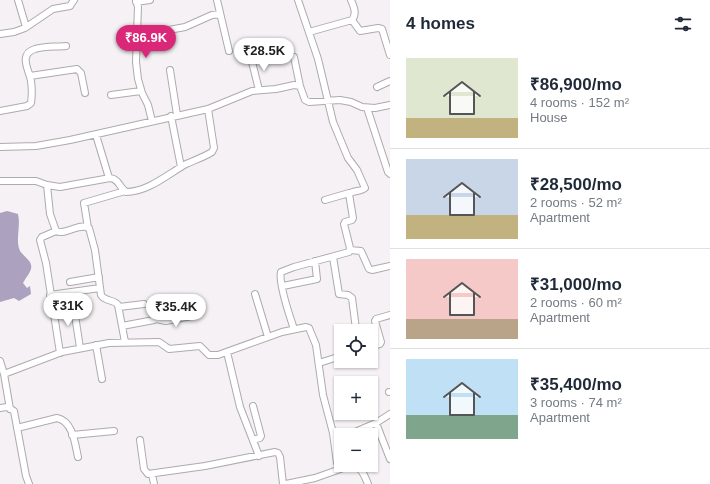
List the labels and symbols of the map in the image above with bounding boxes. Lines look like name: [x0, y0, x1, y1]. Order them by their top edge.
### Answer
pin: ₹86.9K: [113, 25, 179, 59]
pin: ₹28.5K: [231, 38, 297, 72]
pin: ₹31K: [44, 293, 92, 327]
pin: ₹35.4K: [143, 294, 209, 328]

